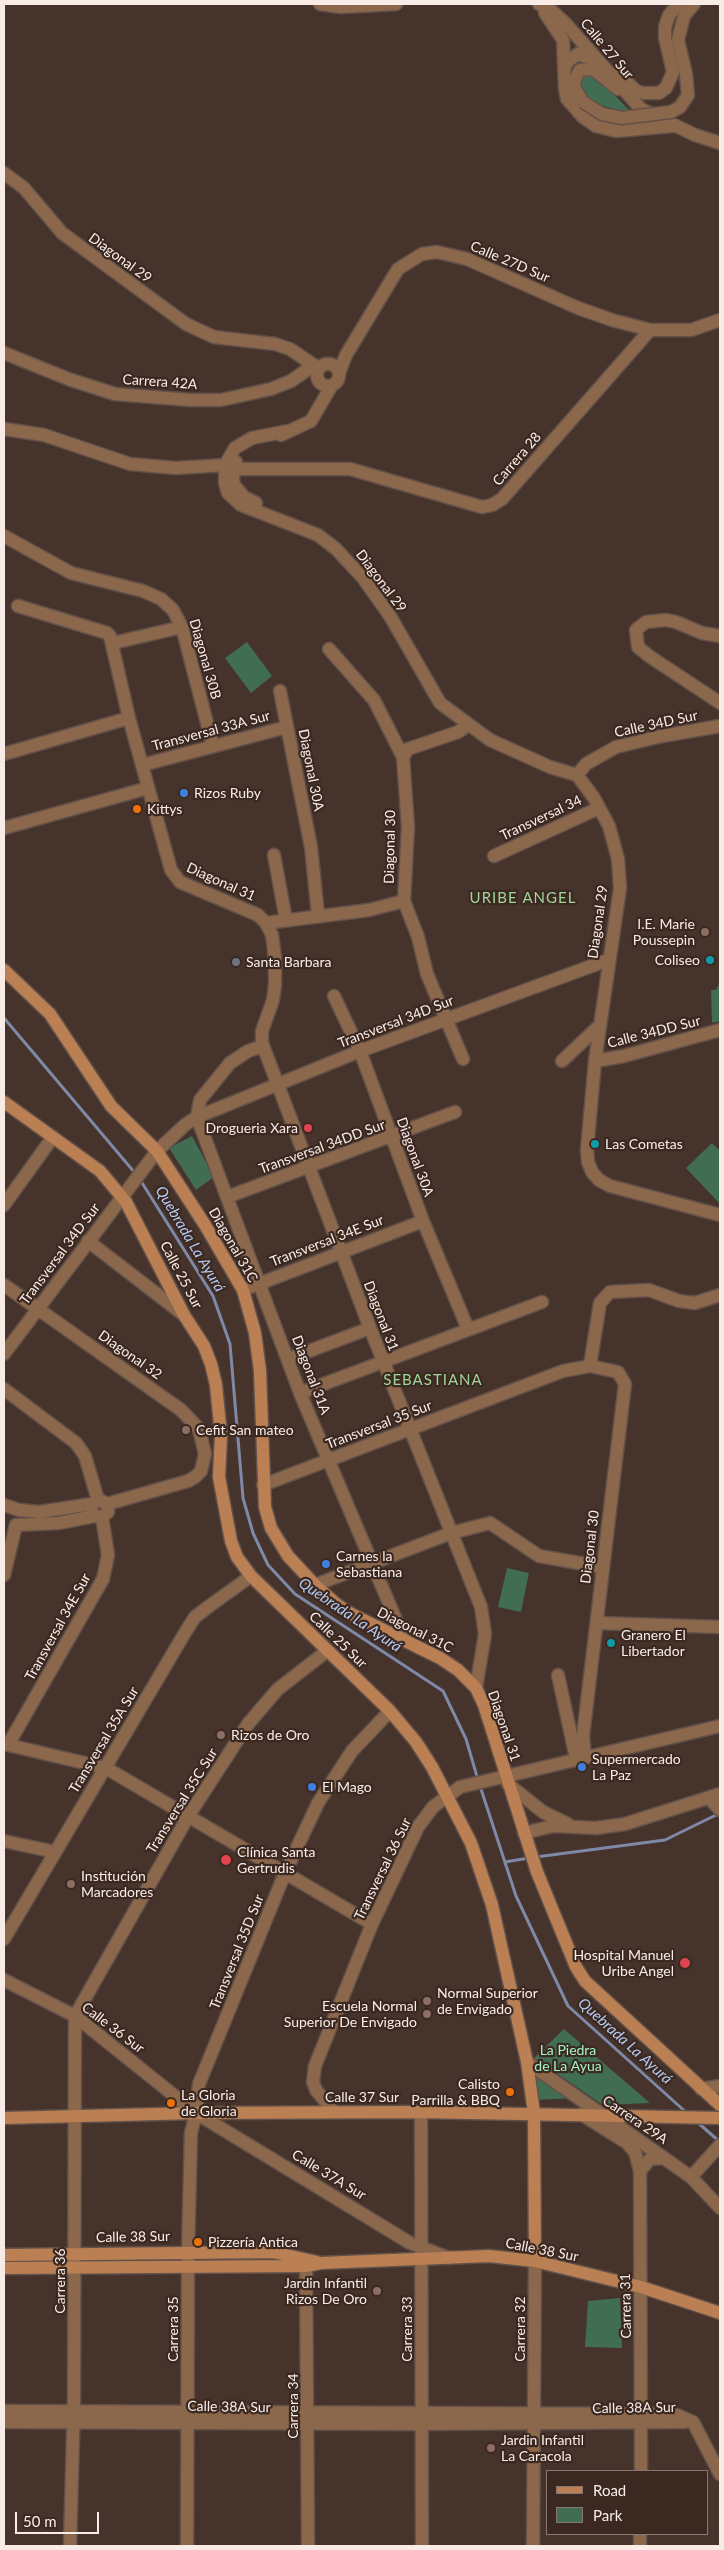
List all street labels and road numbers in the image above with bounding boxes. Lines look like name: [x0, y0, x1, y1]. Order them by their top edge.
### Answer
street label: Calle 27 Sur: [577, 15, 637, 83]
street label: Diagonal 29: [85, 230, 155, 286]
street label: Calle 27D Sur: [468, 238, 552, 286]
street label: Carrera 42A: [122, 371, 198, 393]
street label: Carrera 28: [489, 429, 545, 489]
street label: Diagonal 29: [352, 546, 410, 616]
street label: Diagonal 30B: [186, 617, 224, 701]
street label: Transversal 33A Sur: [150, 707, 272, 755]
street label: Calle 34D Sur: [613, 707, 699, 741]
street label: Diagonal 30A: [295, 728, 327, 812]
street label: Transversal 34: [498, 792, 584, 844]
street label: Diagonal 30: [381, 810, 399, 884]
street label: Diagonal 31: [184, 859, 258, 905]
street label: Diagonal 29: [585, 884, 611, 960]
street label: Transversal 34D Sur: [336, 992, 456, 1052]
street label: Calle 34DD Sur: [606, 1012, 702, 1052]
street label: Diagonal 30A: [393, 1115, 437, 1199]
street label: Transversal 34DD Sur: [256, 1116, 388, 1178]
street label: Transversal 34D Sur: [16, 1200, 104, 1308]
street label: Diagonal 31C: [205, 1205, 261, 1285]
street label: Transversal 34E Sur: [268, 1212, 386, 1270]
street label: Calle 25 Sur: [156, 1238, 206, 1312]
street label: Diagonal 31: [360, 1279, 402, 1353]
street label: Diagonal 32: [95, 1327, 165, 1383]
street label: Diagonal 31A: [288, 1333, 334, 1417]
street label: Transversal 35 Sur: [324, 1397, 434, 1453]
street label: Diagonal 30: [577, 1509, 603, 1585]
street label: Transversal 34E Sur: [22, 1570, 94, 1684]
street label: Diagonal 31C: [374, 1604, 456, 1656]
street label: Calle 25 Sur: [306, 1608, 370, 1672]
street label: Transversal 35A Sur: [66, 1684, 142, 1796]
street label: Diagonal 31: [484, 1688, 524, 1764]
street label: Transversal 35C Sur: [143, 1745, 221, 1857]
street label: Transversal 36 Sur: [351, 1815, 415, 1923]
street label: Transversal 35D Sur: [206, 1892, 268, 2012]
street label: Calle 36 Sur: [78, 1999, 148, 2057]
street label: Calle 37 Sur: [325, 2089, 399, 2105]
street label: Carrera 29A: [599, 2092, 671, 2148]
street label: Calle 37A Sur: [289, 2146, 369, 2204]
street label: Calle 38 Sur: [96, 2228, 170, 2246]
street label: Calle 38 Sur: [504, 2235, 580, 2265]
street label: Carrera 36: [52, 2248, 68, 2314]
street label: Carrera 31: [617, 2273, 635, 2339]
street label: Carrera 35: [165, 2296, 181, 2362]
street label: Carrera 33: [399, 2296, 415, 2362]
street label: Carrera 32: [512, 2296, 528, 2362]
street label: Carrera 34: [285, 2373, 301, 2439]
street label: Calle 38A Sur: [187, 2398, 271, 2416]
street label: Calle 38A Sur: [592, 2399, 676, 2417]

